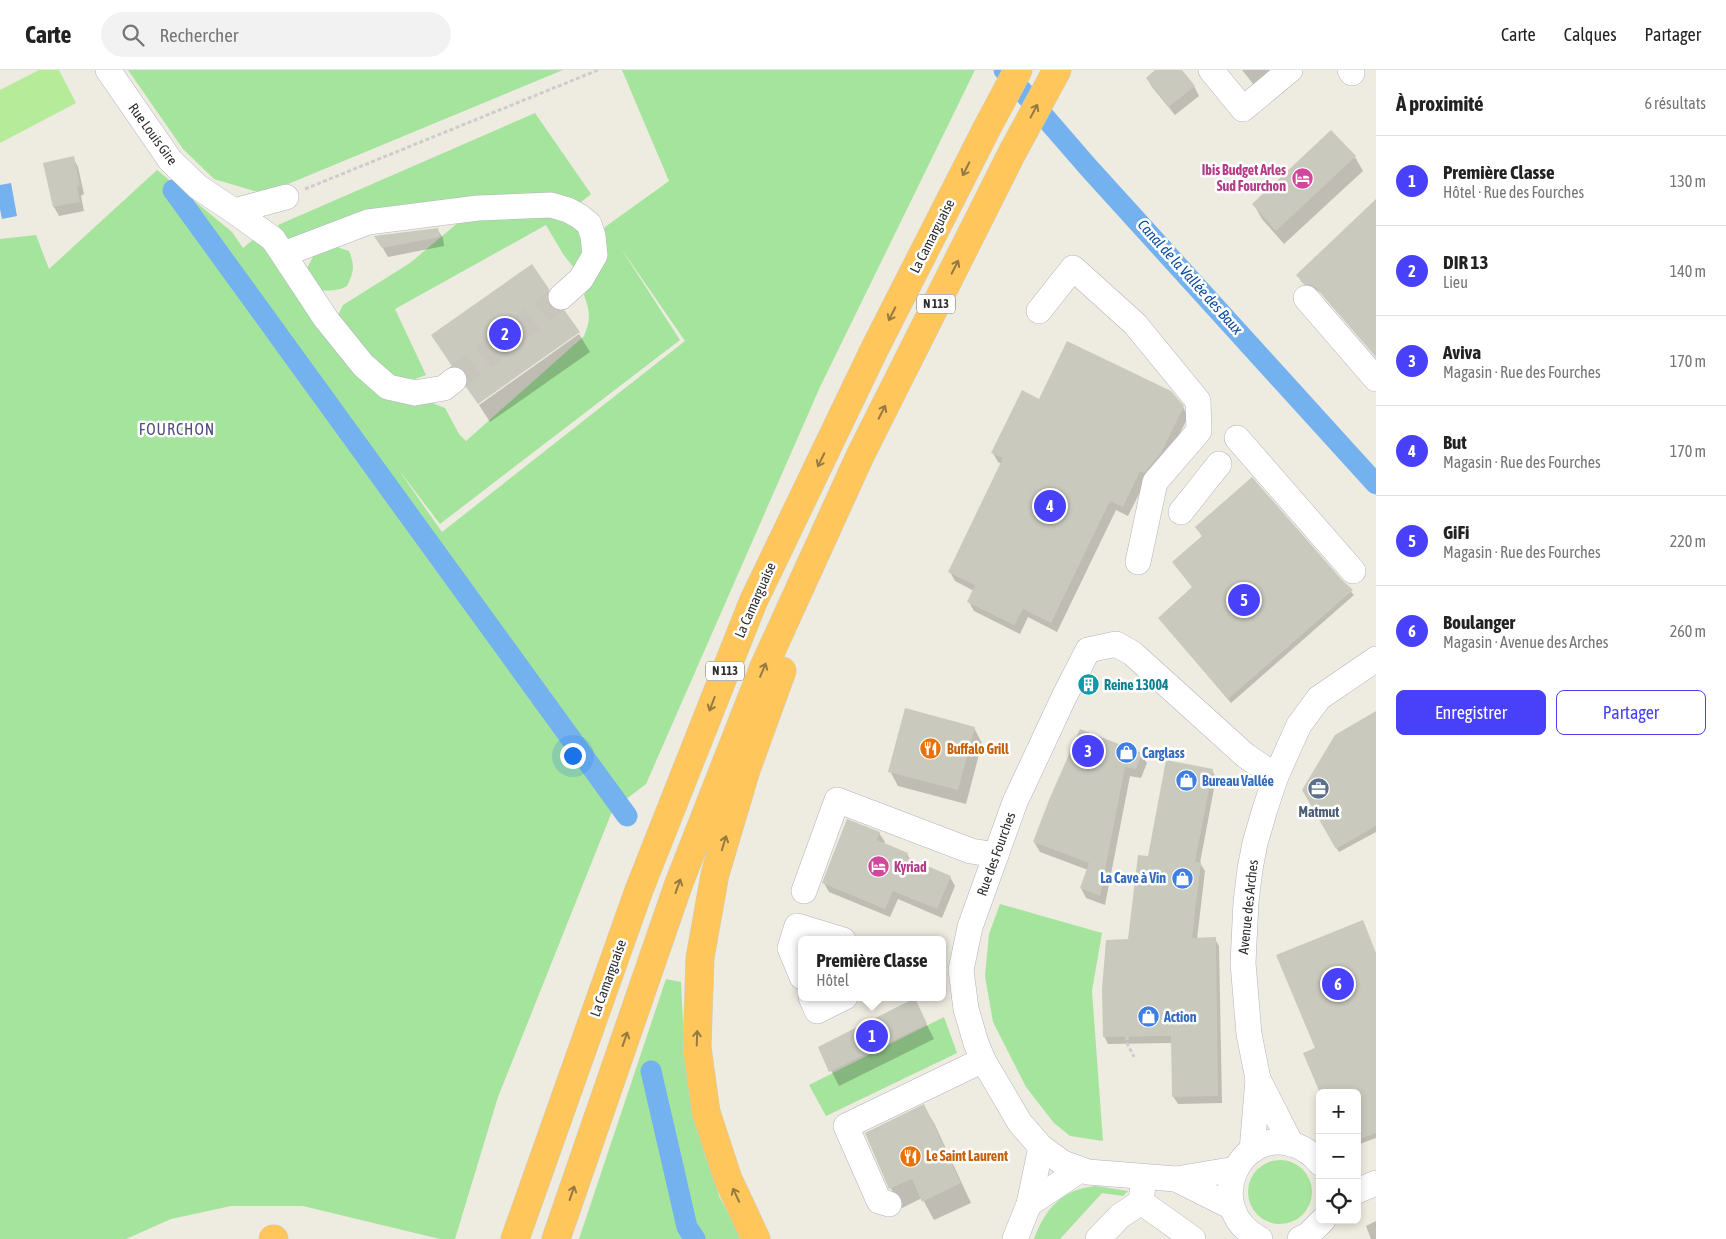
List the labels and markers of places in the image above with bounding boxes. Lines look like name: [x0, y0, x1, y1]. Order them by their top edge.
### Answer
place label: Ibis Budget Arles Sud Fourchon: [1202, 162, 1286, 194]
hotel icon: Ibis Budget Arles Sud Fourchon: [1290, 166, 1314, 190]
pin: 2: [489, 315, 521, 353]
pin: 4: [1034, 487, 1066, 525]
pin: 5: [1228, 581, 1260, 619]
building icon: Reine 13004: [1076, 673, 1100, 697]
place label: Reine 13004: [1104, 677, 1169, 693]
pin: 3: [1072, 732, 1104, 770]
restaurant icon: Buffalo Grill: [919, 737, 943, 761]
place label: Buffalo Grill: [947, 741, 1009, 757]
shop icon: Carglass: [1114, 741, 1138, 765]
place label: Carglass: [1142, 745, 1185, 761]
shop icon: Bureau Vallée: [1174, 769, 1198, 793]
place label: Bureau Vallée: [1202, 773, 1274, 789]
office icon: Matmut: [1307, 777, 1331, 801]
place label: Matmut: [1299, 804, 1339, 820]
hotel icon: Kyriad: [866, 855, 890, 879]
place label: Kyriad: [894, 859, 927, 875]
shop icon: La Cave à Vin: [1170, 866, 1194, 890]
place label: La Cave à Vin: [1100, 870, 1166, 886]
pin: 6: [1322, 965, 1354, 1003]
shop icon: Action: [1136, 1005, 1160, 1029]
place label: Action: [1163, 1009, 1197, 1025]
pin: 1: [856, 1017, 888, 1055]
restaurant icon: Le Saint Laurent: [898, 1144, 922, 1168]
place label: Le Saint Laurent: [926, 1148, 1008, 1164]

